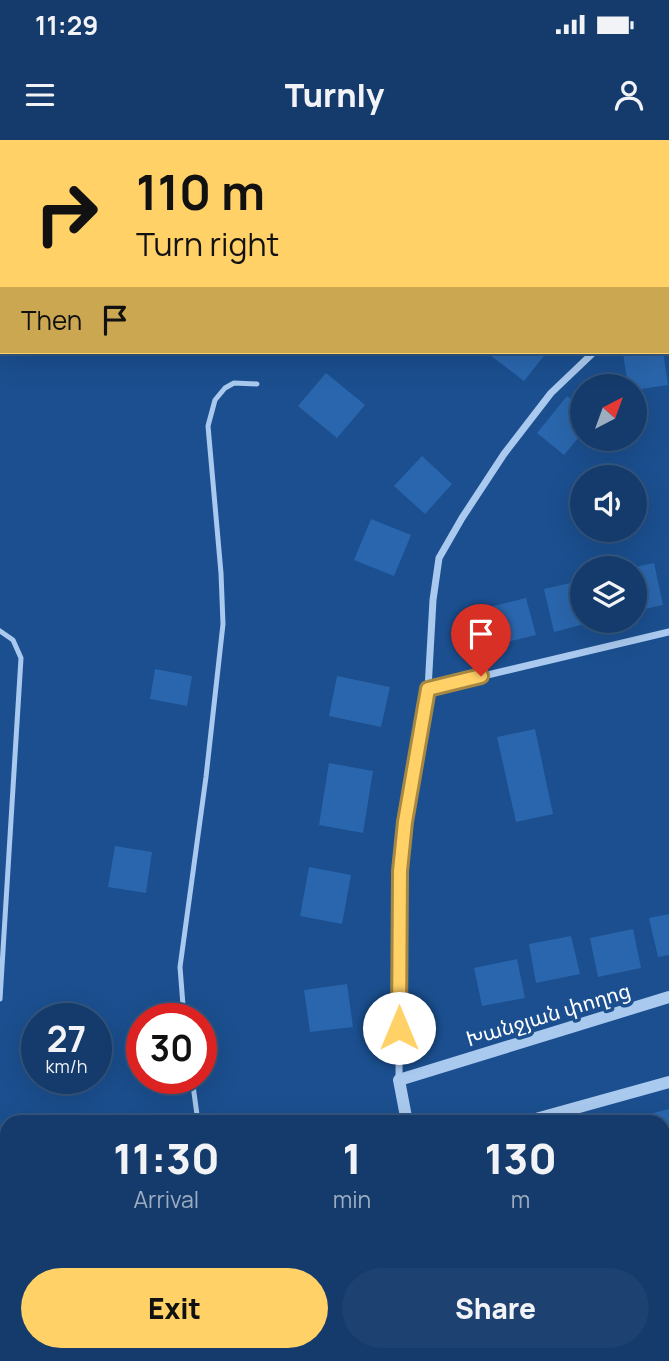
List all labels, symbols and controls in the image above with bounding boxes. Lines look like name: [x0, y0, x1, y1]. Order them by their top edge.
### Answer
text: 11:29: [35, 7, 98, 43]
text: Turnly: [285, 73, 384, 117]
icon: menu: [21, 76, 59, 114]
icon: person: [610, 76, 648, 114]
text: 110 m: [136, 158, 265, 225]
icon: right: [21, 168, 112, 259]
text: Turn right: [136, 222, 279, 266]
icon: arrive: [96, 301, 134, 339]
text: Then: [21, 302, 82, 338]
north arrow: [570, 374, 648, 452]
map controls: [570, 374, 647, 633]
button: sound: [570, 465, 647, 542]
button: layers: [570, 556, 647, 633]
pin: [451, 604, 511, 676]
icon: arrive: [462, 615, 500, 653]
street label: Խանջյան փողոց: [462, 976, 634, 1052]
position arrow: [362, 991, 436, 1065]
speed limit sign: 30: [126, 1003, 217, 1094]
text: 27: [47, 1015, 86, 1063]
text: km/h: [46, 1054, 87, 1078]
text: 11:30: [113, 1129, 220, 1187]
text: 1: [342, 1129, 362, 1187]
text: 130: [485, 1129, 557, 1187]
text: Arrival: [134, 1183, 199, 1215]
text: min: [333, 1183, 371, 1215]
text: m: [511, 1183, 530, 1215]
button: Exit: [21, 1268, 328, 1348]
button: Share: [342, 1268, 649, 1348]

